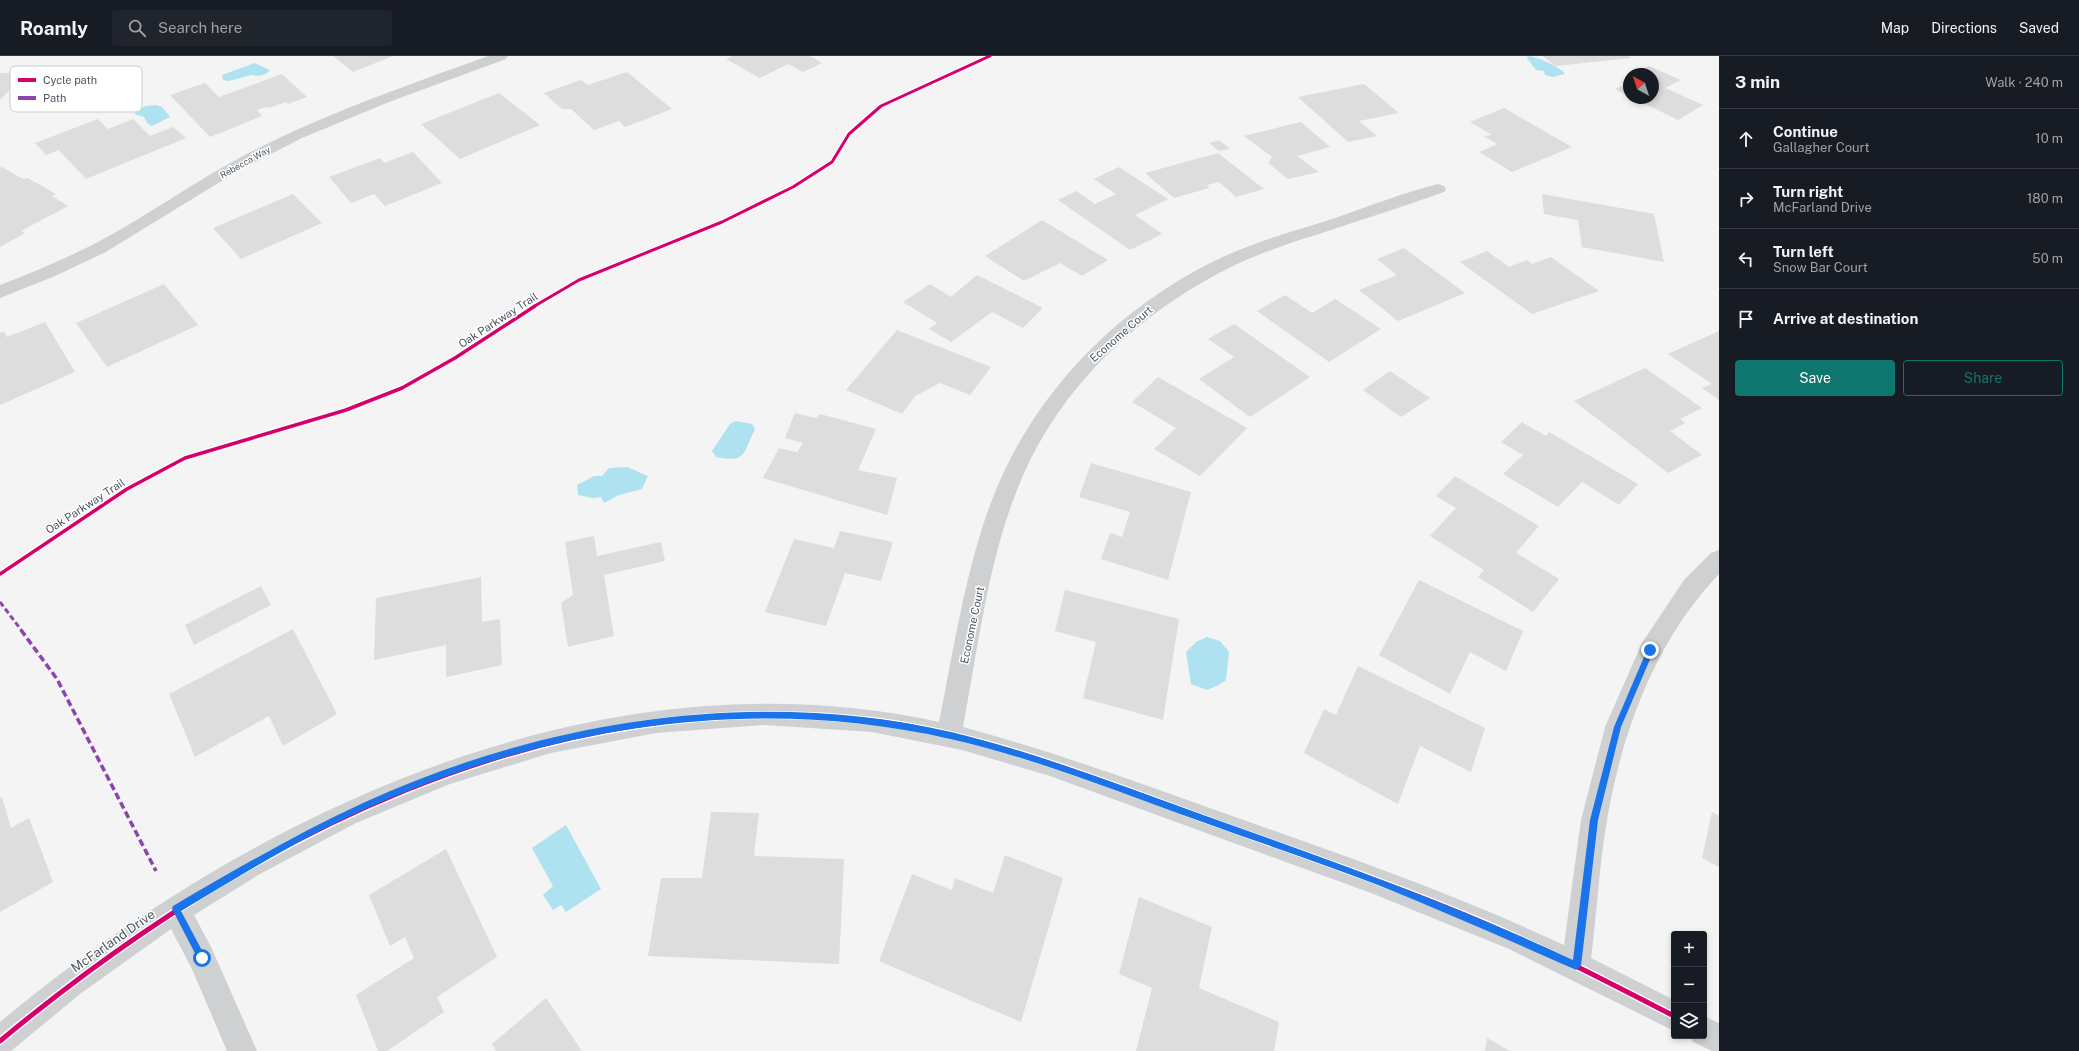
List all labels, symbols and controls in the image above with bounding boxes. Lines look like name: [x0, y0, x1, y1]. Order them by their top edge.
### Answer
search box: [112, 10, 392, 46]
text: Roamly: [20, 17, 88, 39]
icon: search: [126, 17, 148, 39]
text: Search here: [158, 19, 242, 36]
text: Map: [1881, 20, 1909, 36]
text: Directions: [1931, 20, 1997, 36]
text: Saved: [2019, 20, 2059, 36]
legend: [10, 66, 142, 112]
north arrow: [1623, 68, 1659, 104]
text: 3 min: [1735, 72, 1780, 92]
text: Cycle path: [43, 74, 97, 86]
text: Walk · 240 m: [1985, 75, 2063, 90]
text: Path: [43, 92, 66, 104]
text: Continue: [1773, 123, 1838, 140]
icon: ahead: [1735, 128, 1757, 150]
text: 10 m: [2035, 131, 2063, 146]
text: Gallagher Court: [1773, 140, 1870, 155]
street label: Rebecca Way: [218, 144, 272, 180]
text: Turn right: [1773, 183, 1843, 200]
icon: right: [1735, 188, 1757, 210]
text: 180 m: [2027, 191, 2063, 206]
text: McFarland Drive: [1773, 200, 1872, 215]
text: Turn left: [1773, 243, 1834, 260]
icon: left: [1735, 248, 1757, 270]
text: 50 m: [2032, 251, 2063, 266]
text: Snow Bar Court: [1773, 260, 1868, 275]
street label: Oak Parkway Trail: [456, 290, 540, 350]
street label: Econome Court: [1087, 304, 1155, 364]
icon: arrive: [1735, 308, 1757, 330]
text: Arrive at destination: [1773, 310, 1918, 327]
button: Save: [1735, 360, 1895, 396]
button: Share: [1903, 360, 2063, 396]
street label: Oak Parkway Trail: [43, 476, 127, 536]
street label: Econome Court: [958, 585, 986, 665]
route end: [1641, 641, 1659, 659]
street label: McFarland Drive: [68, 907, 158, 975]
map controls: [1671, 931, 1707, 1039]
button: +: [1671, 931, 1707, 967]
route start: [193, 949, 211, 967]
button: −: [1671, 967, 1707, 1003]
button: layers: [1671, 1003, 1707, 1039]

